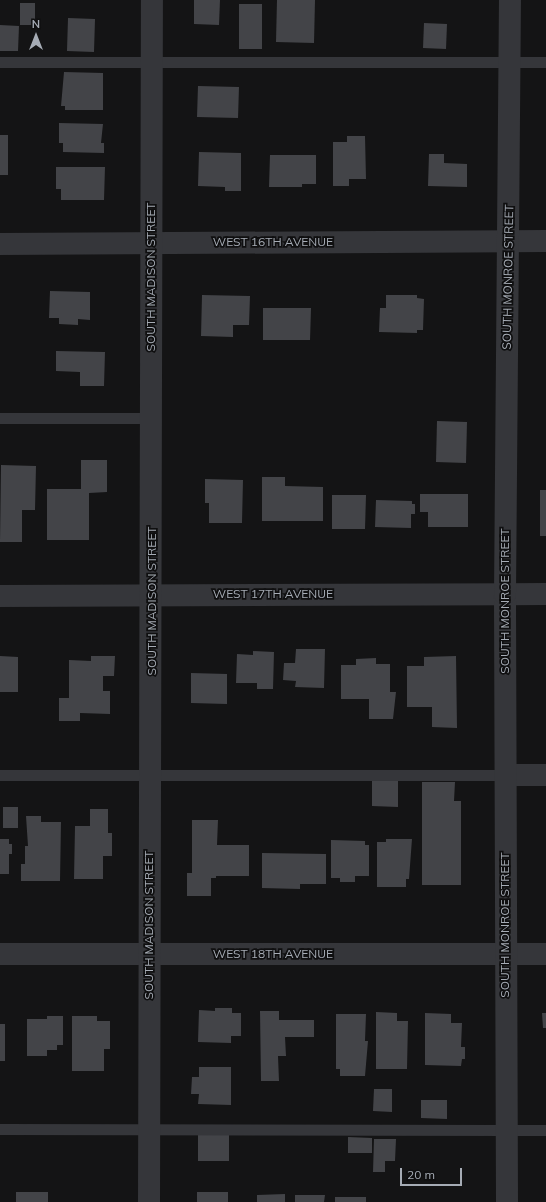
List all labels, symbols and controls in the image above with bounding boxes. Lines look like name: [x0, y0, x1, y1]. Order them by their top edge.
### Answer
north arrow: [16, 16, 56, 56]
text: N: [32, 17, 40, 31]
street label: SOUTH MADISON STREET: [144, 202, 158, 352]
street label: SOUTH MONROE STREET: [500, 204, 516, 350]
street label: WEST 16TH AVENUE: [213, 235, 333, 249]
street label: SOUTH MADISON STREET: [145, 526, 159, 676]
street label: SOUTH MONROE STREET: [498, 528, 512, 674]
street label: WEST 17TH AVENUE: [213, 587, 333, 601]
street label: SOUTH MADISON STREET: [142, 850, 156, 1000]
street label: SOUTH MONROE STREET: [498, 852, 512, 998]
street label: WEST 18TH AVENUE: [213, 947, 333, 961]
scale bar: [402, 1160, 464, 1186]
text: 20 m: [407, 1167, 435, 1182]

